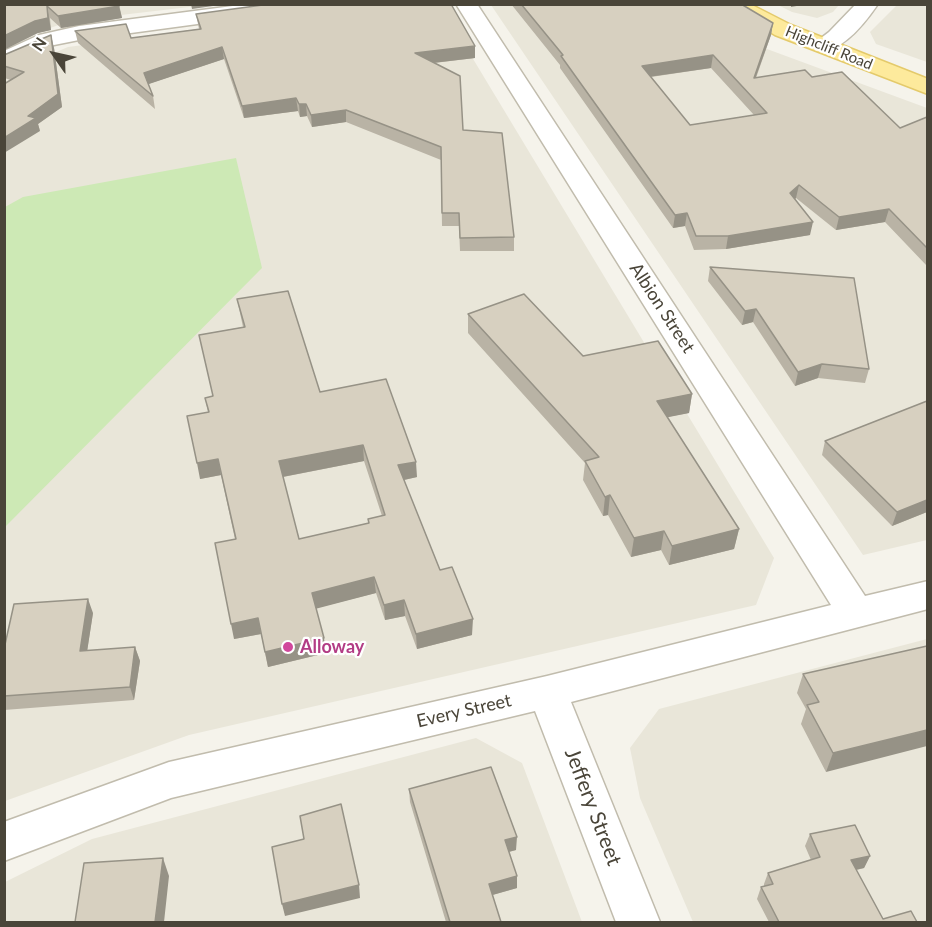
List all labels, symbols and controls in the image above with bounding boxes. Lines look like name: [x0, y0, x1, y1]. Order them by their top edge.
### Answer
street label: Highcliff Road: [783, 22, 875, 74]
north arrow: [24, 24, 84, 84]
text: N: [27, 33, 50, 54]
street label: Albion Street: [625, 259, 699, 357]
place label: Alloway: [300, 636, 364, 658]
marker: Alloway: [281, 640, 295, 654]
street label: Every Street: [415, 690, 513, 732]
street label: Jeffery Street: [559, 745, 627, 869]

